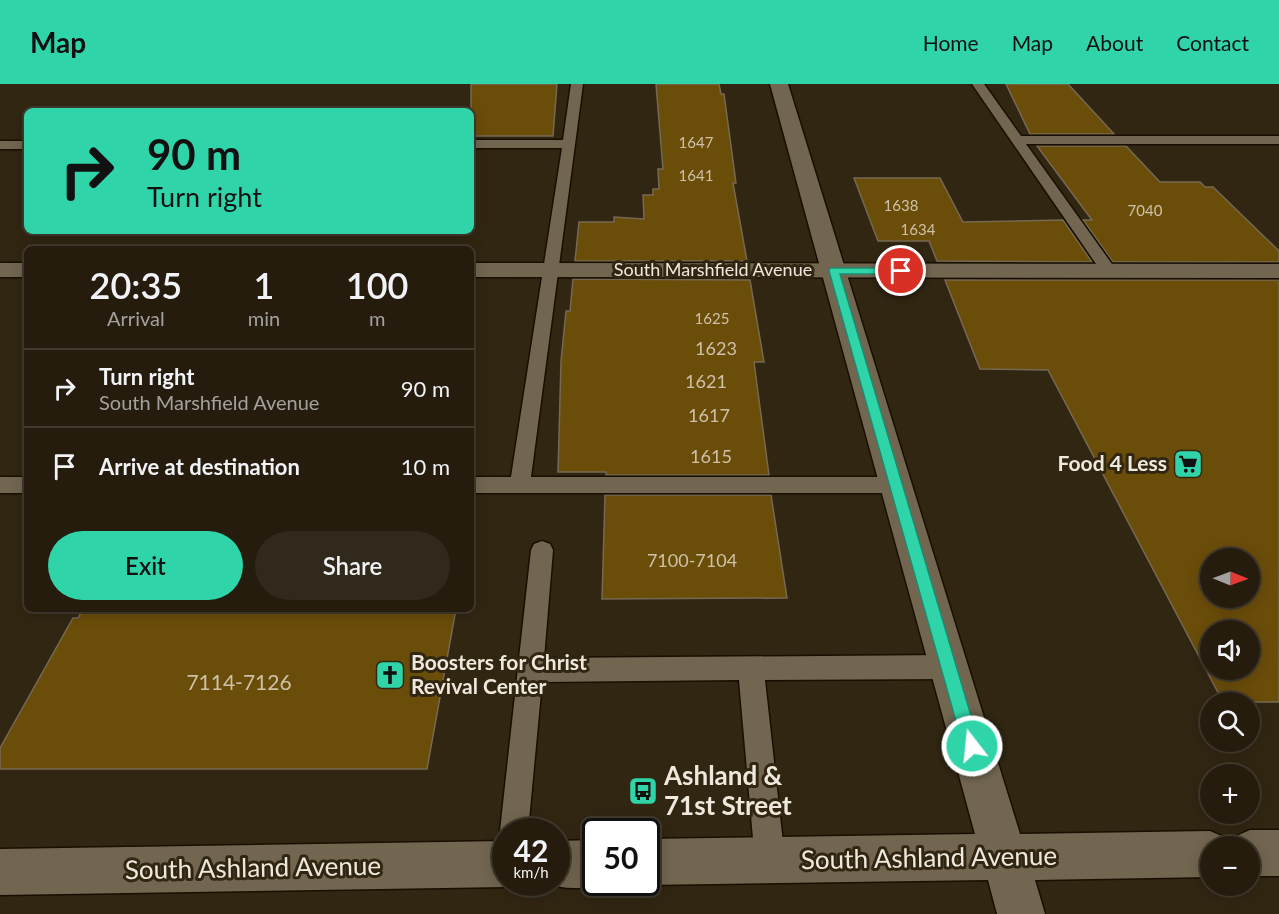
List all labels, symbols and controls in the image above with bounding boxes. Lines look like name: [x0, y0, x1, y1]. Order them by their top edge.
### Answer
text: Map: [30, 25, 86, 59]
text: Home: [923, 30, 979, 55]
text: Map: [1012, 30, 1053, 55]
text: About: [1086, 30, 1143, 55]
text: Contact: [1176, 30, 1249, 55]
text: 90 m: [147, 129, 241, 179]
icon: right: [48, 132, 126, 210]
house number: 1647: [679, 133, 714, 151]
house number: 1641: [679, 166, 713, 184]
text: Turn right: [147, 180, 262, 213]
house number: 1638: [884, 196, 918, 214]
house number: 7040: [1128, 201, 1163, 219]
house number: 1634: [901, 220, 936, 238]
pin: [875, 245, 926, 296]
icon: arrive: [884, 254, 917, 287]
street label: South Marshfield Avenue: [614, 258, 812, 280]
text: 20:35: [90, 263, 182, 307]
text: 1: [254, 263, 274, 307]
text: 100: [346, 263, 408, 307]
text: Arrival: [107, 306, 165, 330]
text: min: [248, 306, 280, 330]
text: m: [369, 306, 385, 330]
house number: 1625: [695, 309, 729, 327]
house number: 1623: [695, 337, 737, 359]
text: Turn right: [99, 363, 194, 390]
house number: 1621: [685, 370, 727, 392]
icon: right: [48, 372, 81, 405]
text: 90 m: [401, 375, 450, 402]
text: South Marshfield Avenue: [99, 390, 319, 414]
house number: 1617: [688, 404, 730, 426]
house number: 1615: [690, 445, 732, 467]
supermarket icon: Food 4 Less: [1172, 448, 1204, 480]
icon: arrive: [48, 450, 81, 483]
place label: Food 4 Less: [1058, 450, 1167, 475]
text: Arrive at destination: [99, 453, 300, 480]
text: 10 m: [401, 453, 450, 480]
button: Exit: [48, 531, 243, 600]
button: Share: [255, 531, 450, 600]
north arrow: [1200, 548, 1260, 608]
map controls: [1200, 548, 1260, 896]
house number: 7100-7104: [647, 549, 737, 571]
button: sound: [1200, 620, 1260, 680]
place label: Boosters for Christ Revival Center: [411, 649, 587, 698]
church icon: Boosters for Christ Revival Center: [374, 659, 406, 691]
house number: 7114-7126: [186, 669, 292, 694]
button: search: [1200, 692, 1260, 752]
position arrow: [940, 714, 1004, 778]
place label: Ashland & 71st Street: [663, 759, 792, 821]
button: +: [1200, 764, 1260, 824]
bus stop icon: Ashland & 71st Street: [627, 775, 659, 807]
speed limit sign: 50: [582, 818, 660, 896]
text: 42: [514, 832, 548, 868]
button: −: [1200, 836, 1260, 896]
street label: South Ashland Avenue: [801, 839, 1057, 875]
street label: South Ashland Avenue: [125, 849, 381, 885]
text: km/h: [513, 863, 549, 881]

